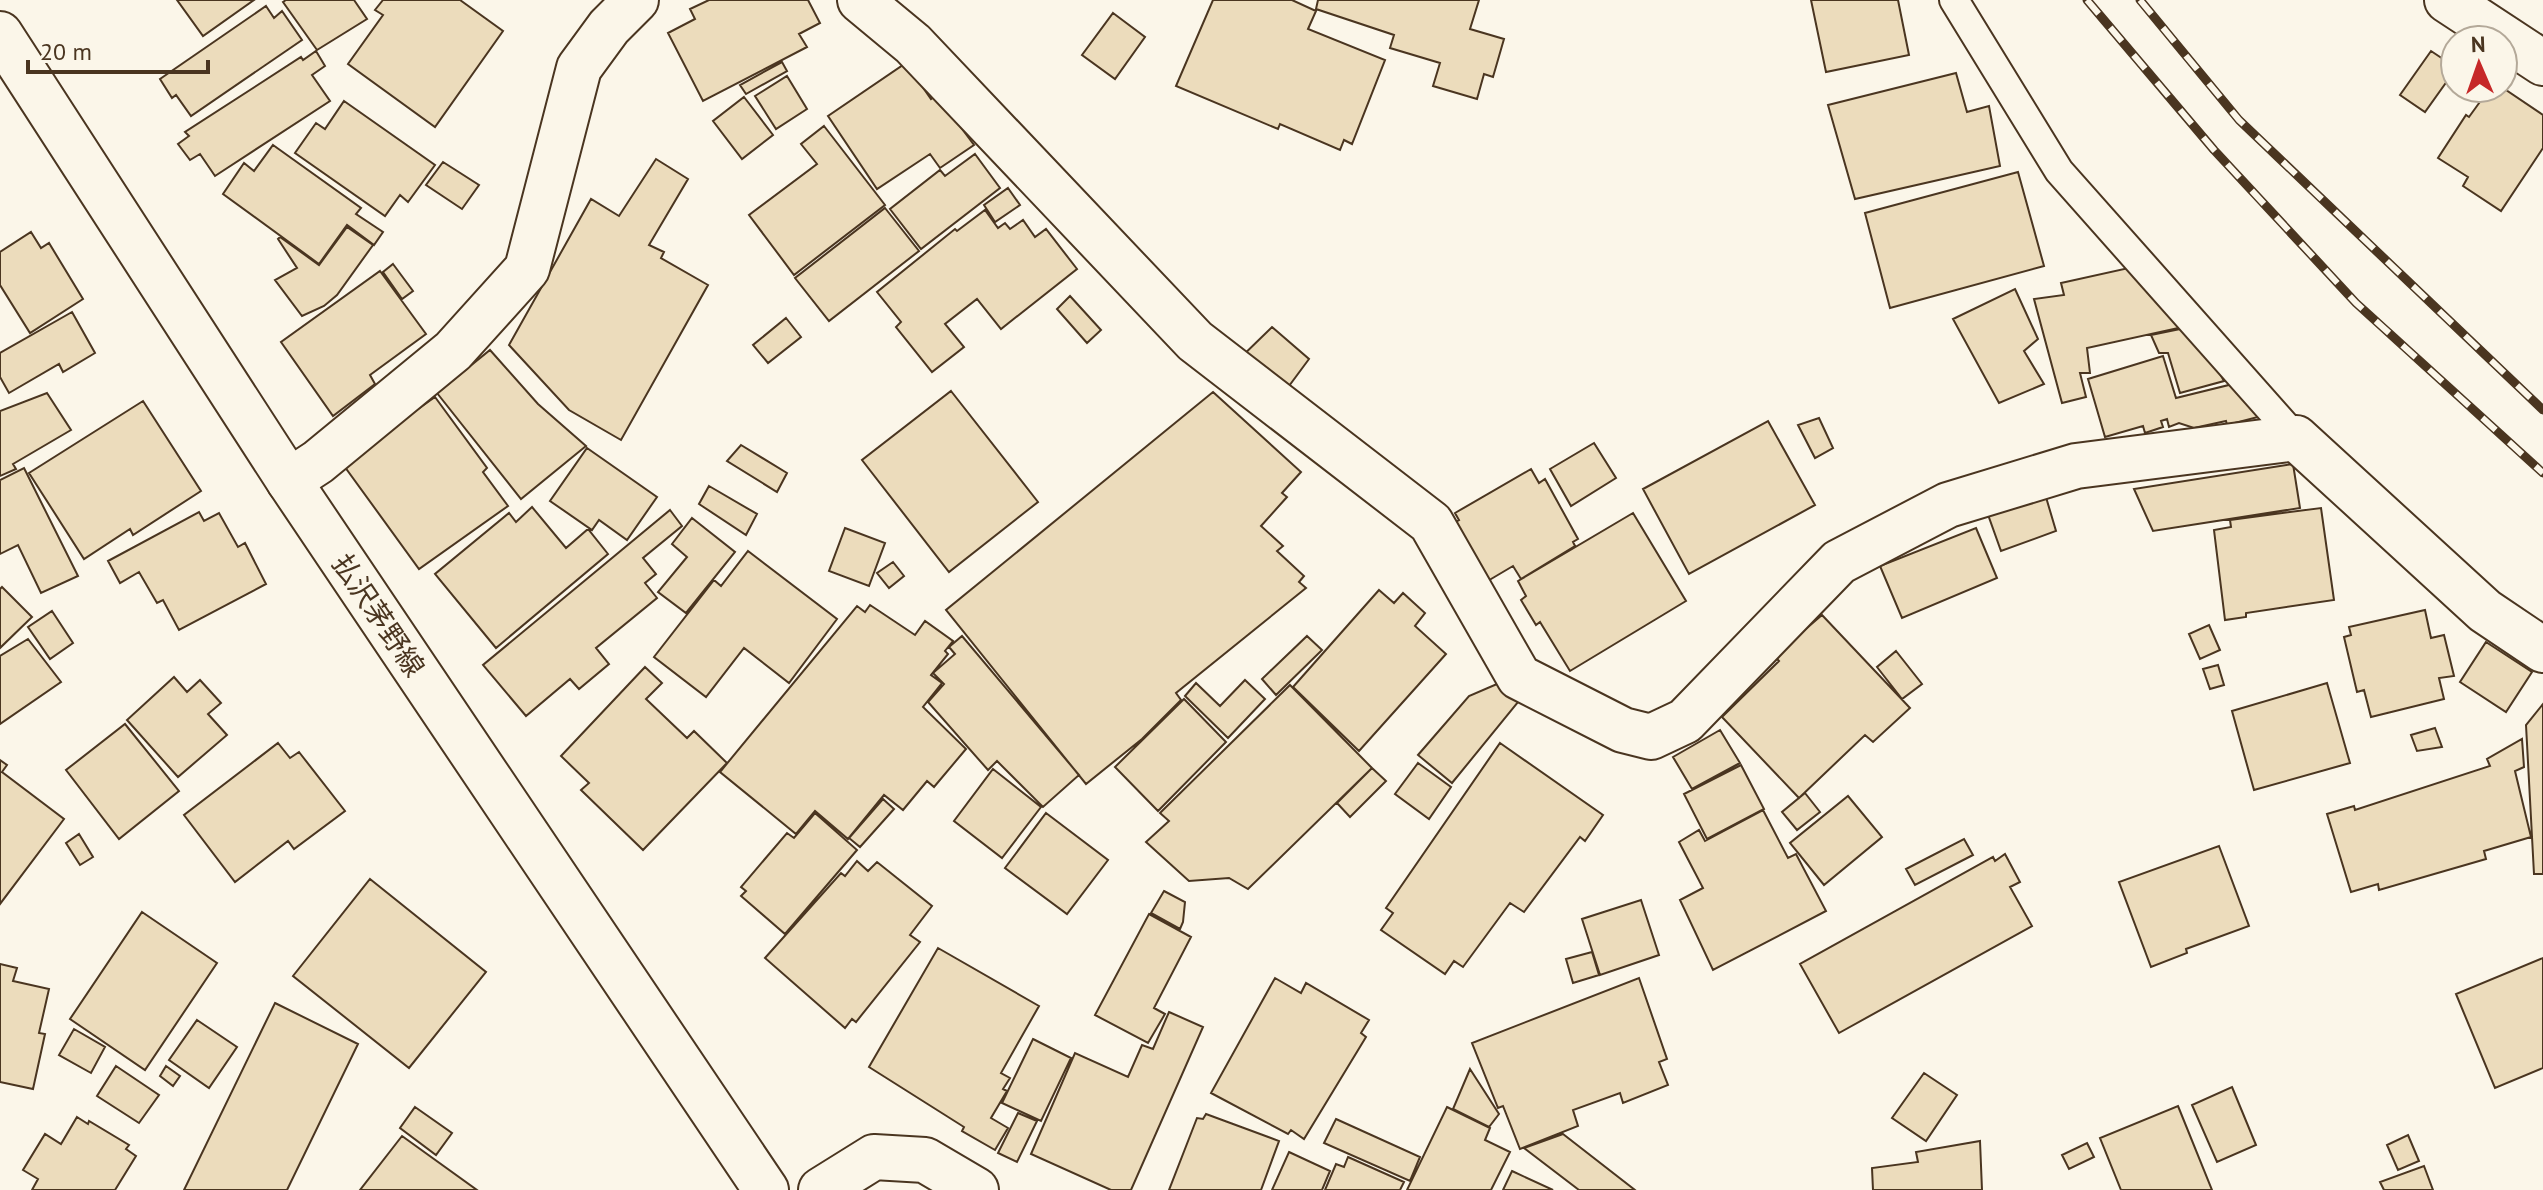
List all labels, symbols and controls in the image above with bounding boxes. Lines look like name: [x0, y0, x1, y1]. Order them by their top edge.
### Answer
scale bar: [28, 24, 208, 74]
north arrow: [2439, 24, 2519, 104]
text: N: [2471, 30, 2486, 58]
text: 20 m: [40, 36, 92, 67]
street label: 払沢茅野線: [325, 547, 433, 683]

